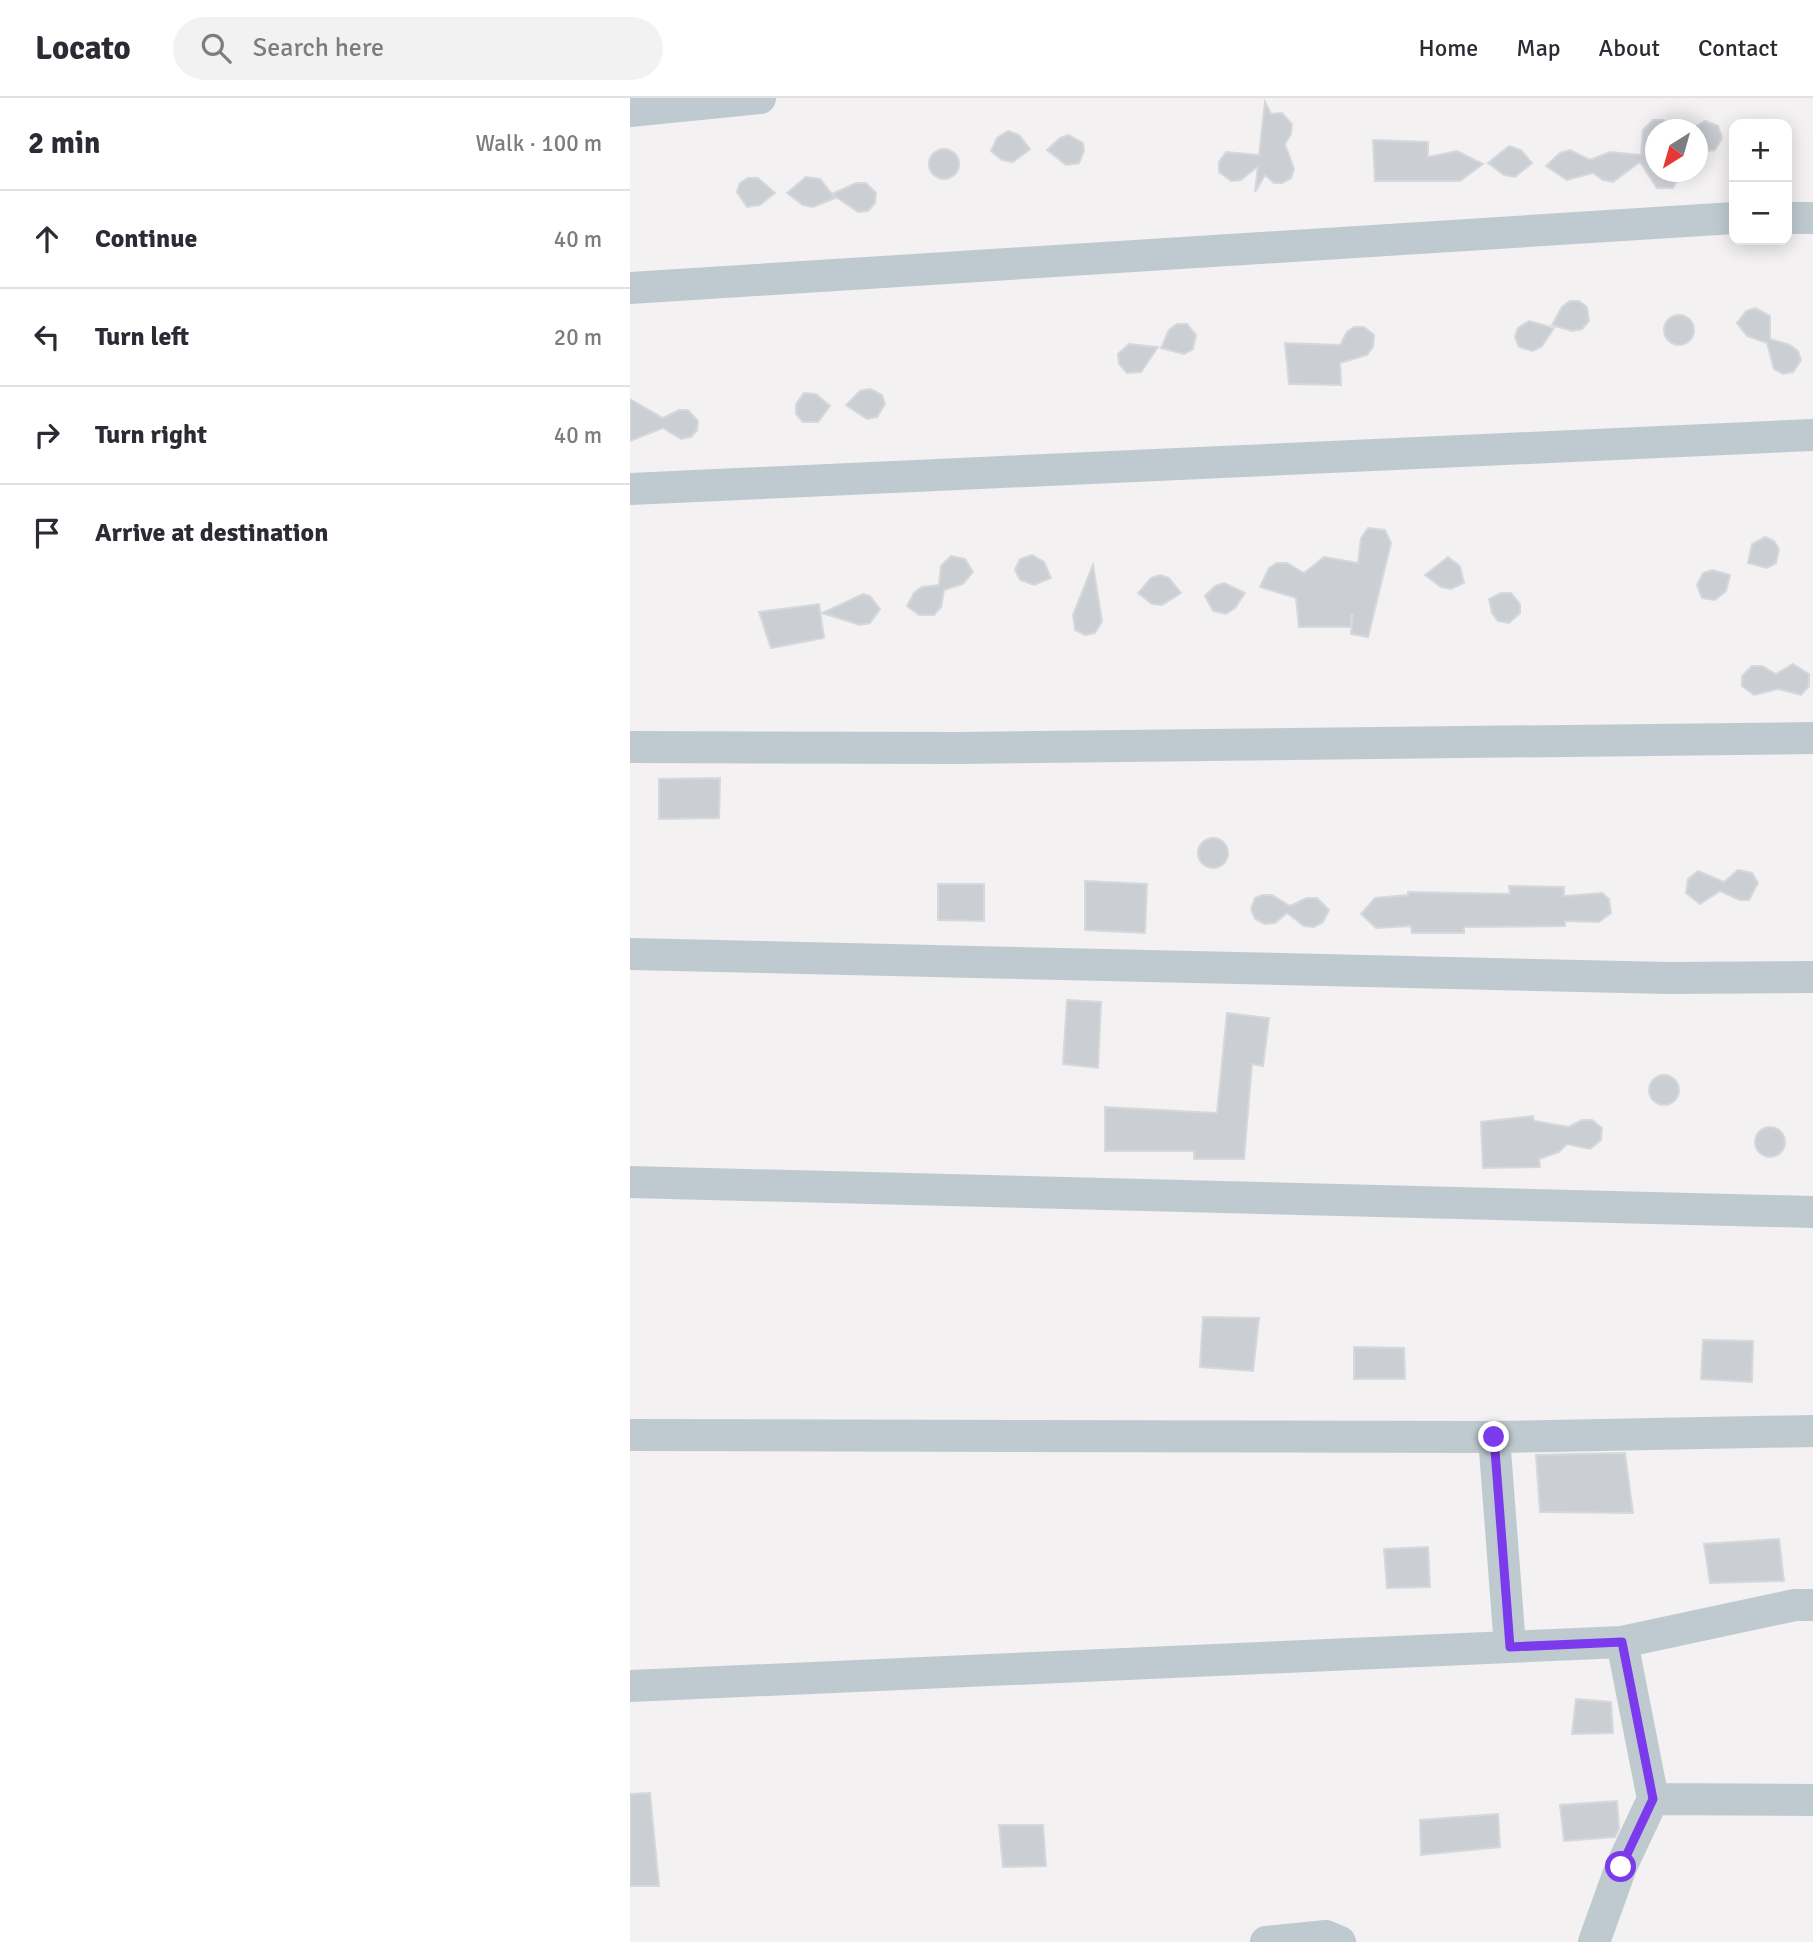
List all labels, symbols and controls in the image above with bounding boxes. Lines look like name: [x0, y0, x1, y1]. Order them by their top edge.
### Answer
search box: [173, 17, 663, 80]
text: Locato: [35, 28, 131, 69]
icon: search: [197, 29, 235, 67]
text: Search here: [253, 32, 384, 64]
text: Home: [1418, 33, 1478, 63]
text: Map: [1516, 33, 1561, 63]
text: About: [1599, 33, 1660, 63]
text: Contact: [1698, 33, 1778, 63]
north arrow: [1645, 119, 1708, 182]
map controls: [1729, 119, 1792, 245]
button: +: [1729, 119, 1792, 182]
text: 2 min: [28, 125, 100, 162]
text: Walk · 100 m: [476, 129, 602, 158]
button: −: [1729, 182, 1792, 245]
icon: ahead: [28, 220, 66, 258]
text: Continue: [95, 223, 197, 255]
text: 40 m: [554, 225, 602, 254]
icon: left: [28, 318, 66, 356]
text: Turn left: [95, 321, 189, 353]
text: 20 m: [554, 323, 602, 352]
icon: right: [28, 416, 66, 454]
text: Turn right: [95, 419, 207, 451]
text: 40 m: [554, 421, 602, 450]
icon: arrive: [28, 514, 66, 552]
text: Arrive at destination: [95, 517, 328, 549]
route end: [1478, 1421, 1509, 1452]
route start: [1605, 1851, 1636, 1882]

